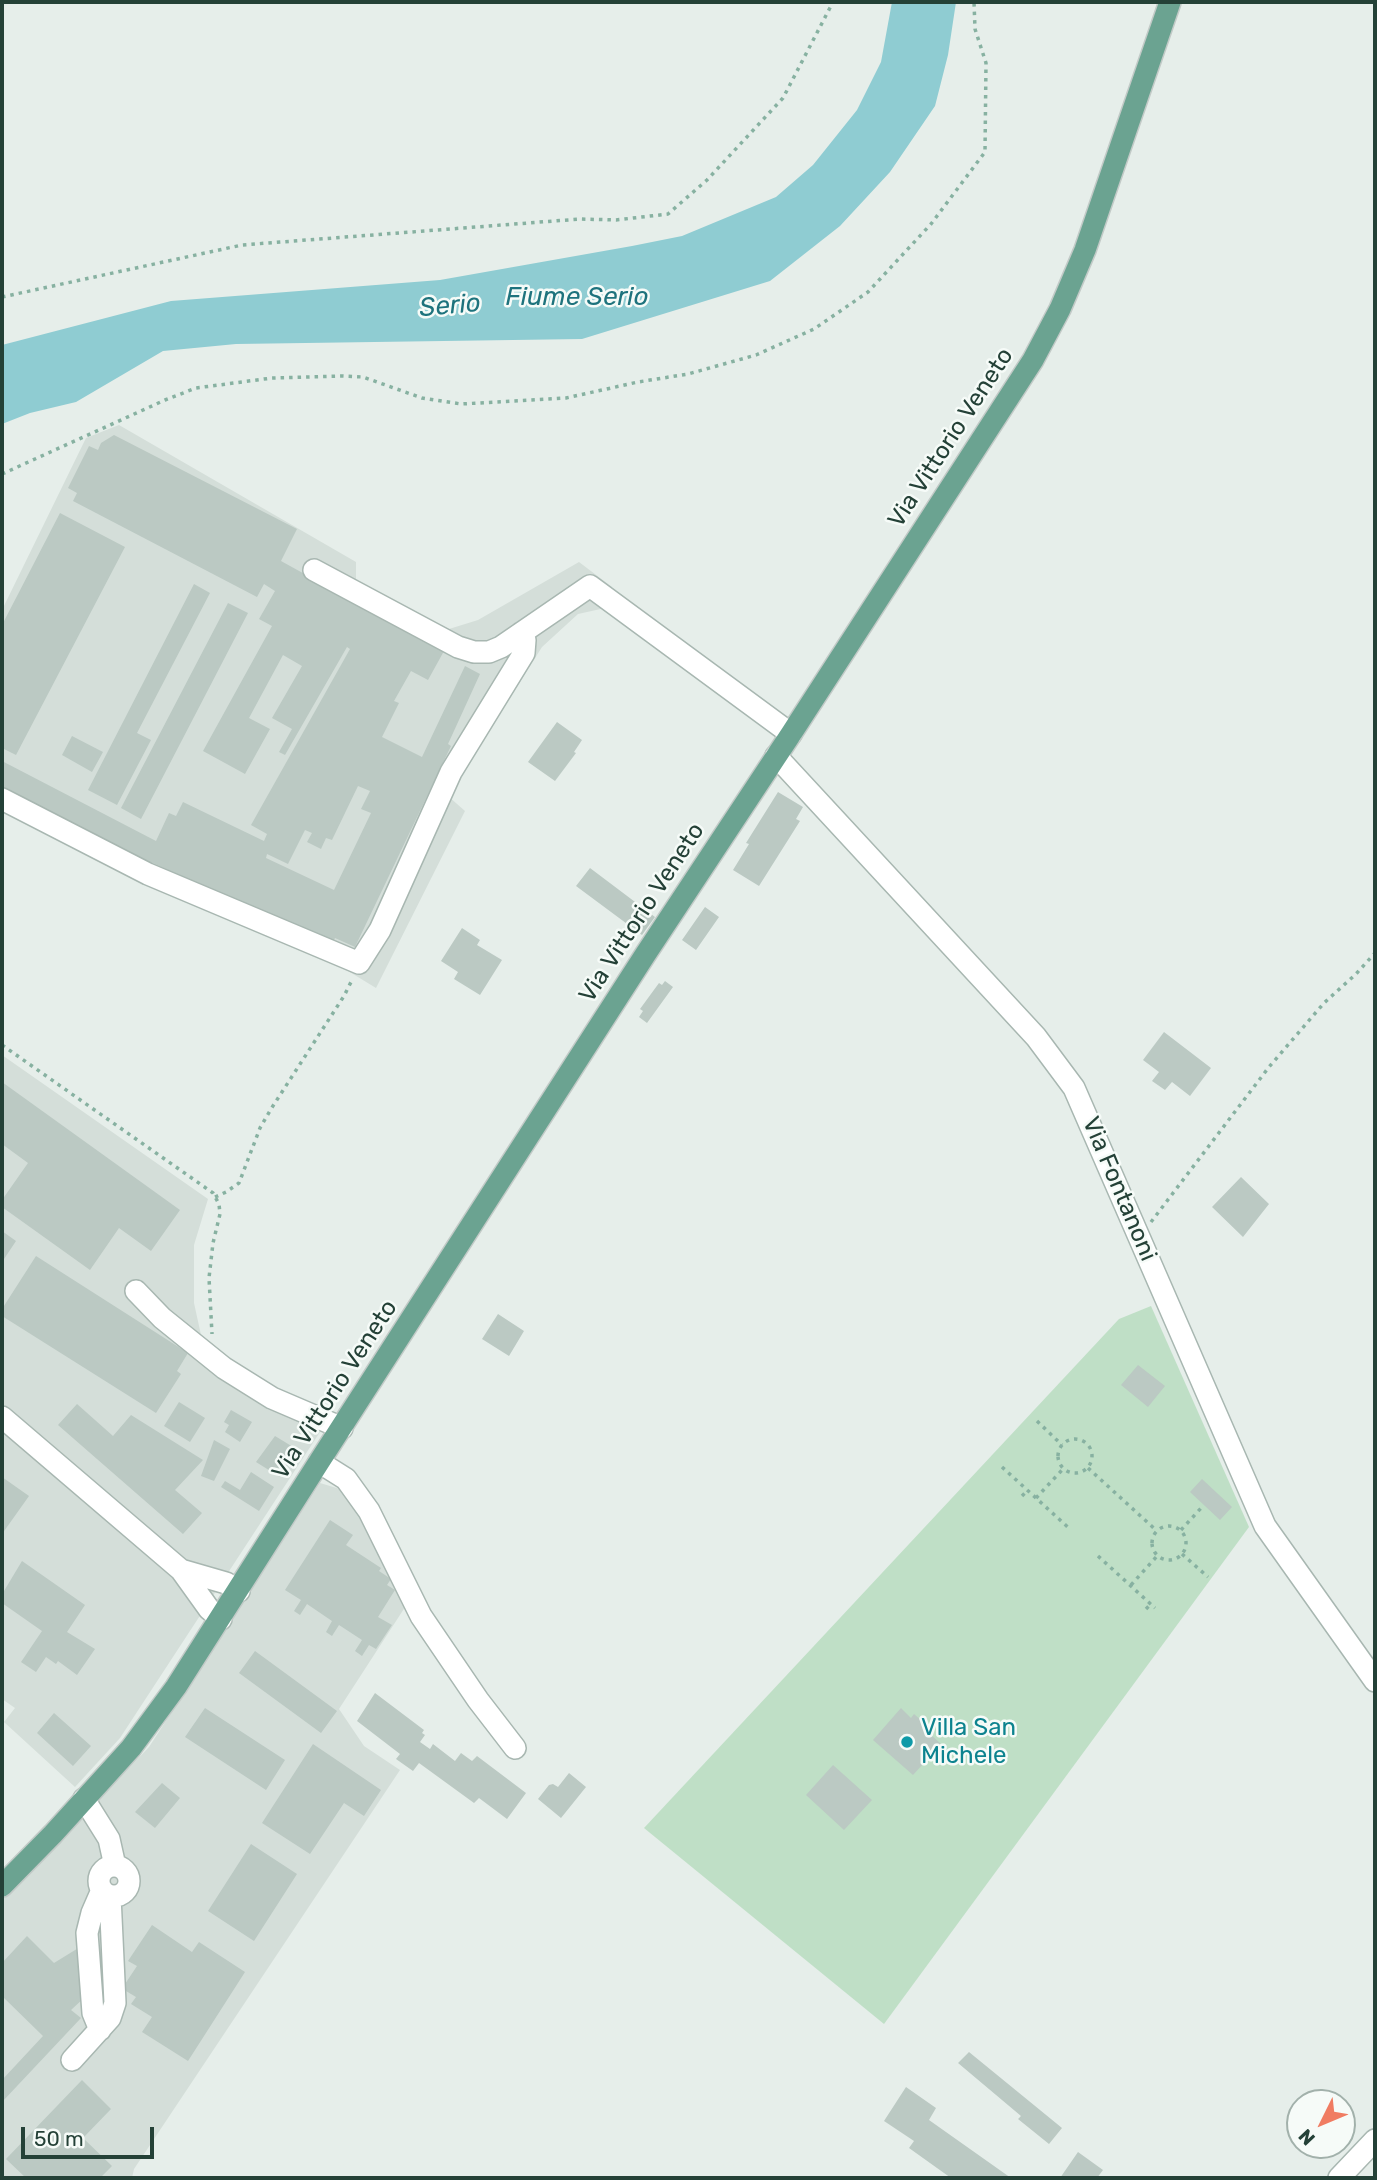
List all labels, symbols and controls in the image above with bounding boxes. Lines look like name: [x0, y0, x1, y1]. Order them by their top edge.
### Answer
water label: Fiume Serio: [505, 281, 649, 313]
water label: Serio: [418, 288, 482, 324]
street label: Via Vittorio Veneto: [882, 343, 1020, 533]
street label: Via Vittorio Veneto: [573, 818, 711, 1008]
street label: Via Fontanoni: [1076, 1113, 1162, 1265]
street label: Via Vittorio Veneto: [266, 1295, 404, 1485]
place label: Villa San Michele: [921, 1714, 1016, 1770]
marker: Villa San Michele: [899, 1734, 915, 1750]
north arrow: [1286, 2089, 1356, 2159]
scale bar: [24, 2114, 158, 2158]
text: N: [1294, 2124, 1320, 2150]
text: 50 m: [34, 2126, 84, 2151]

